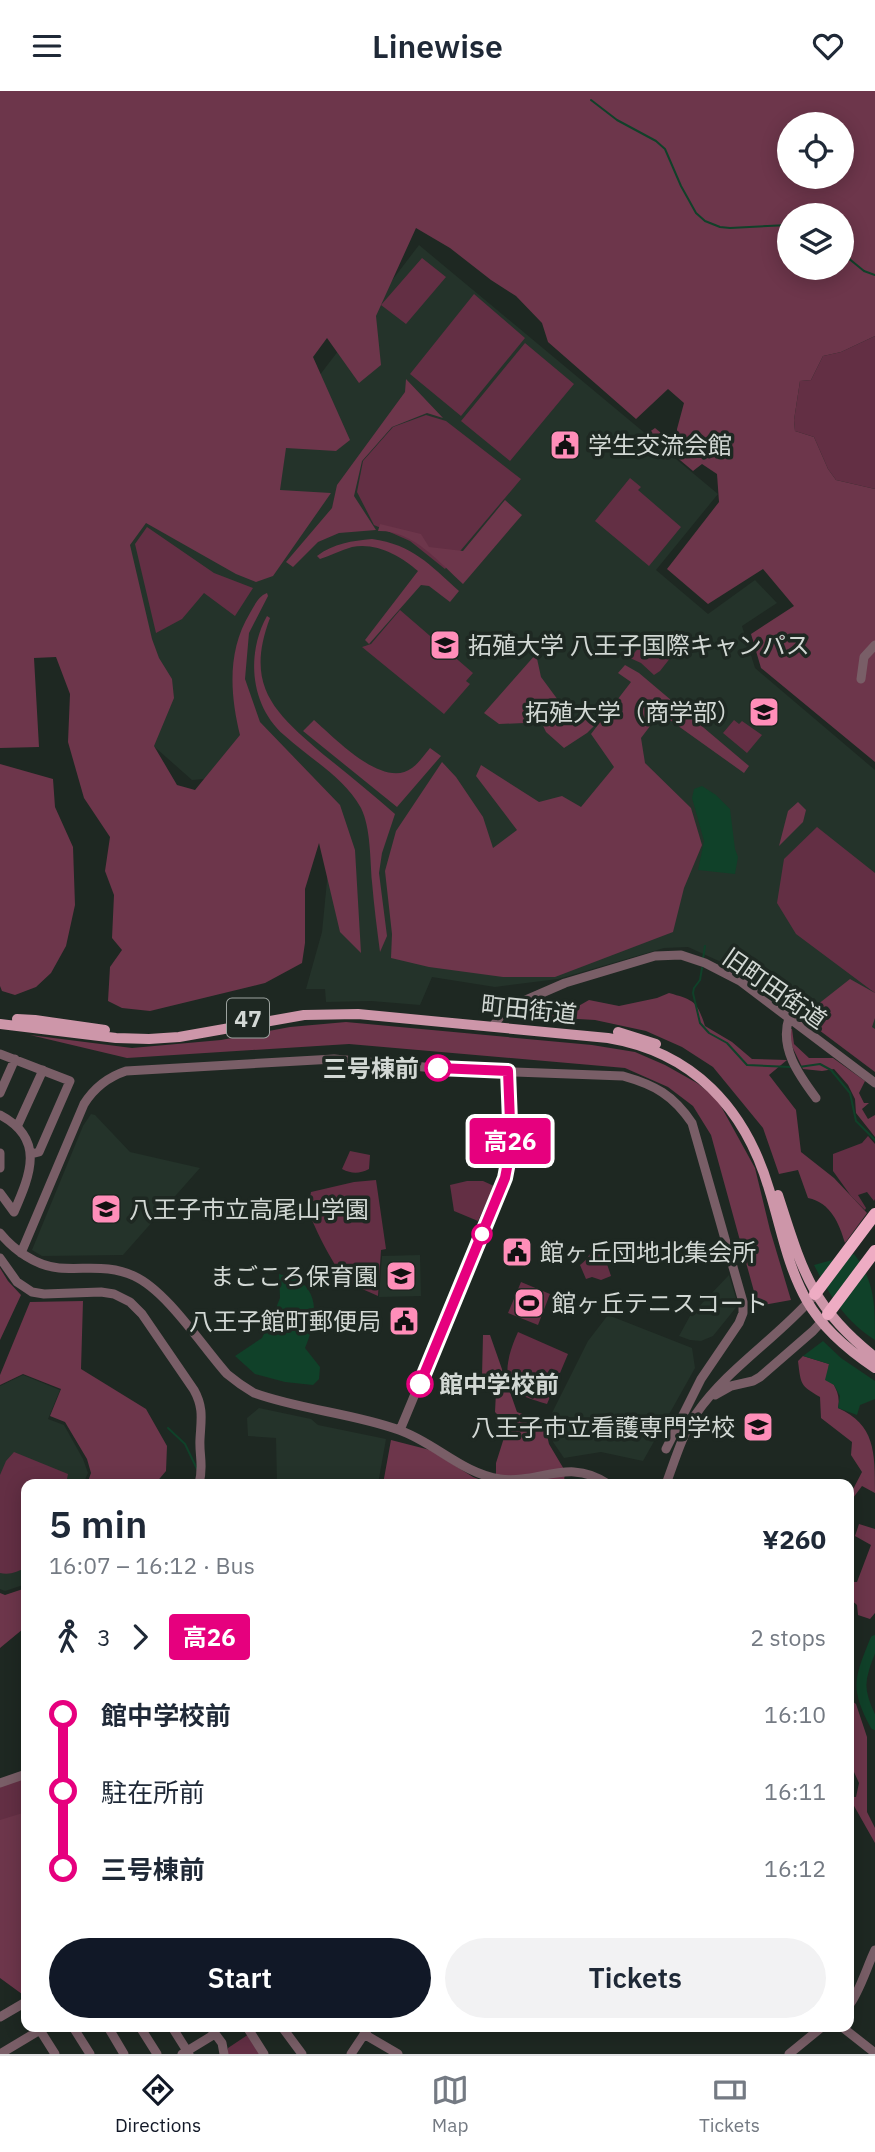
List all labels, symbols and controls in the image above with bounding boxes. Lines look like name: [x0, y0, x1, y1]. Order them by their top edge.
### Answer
text: Linewise: [372, 25, 503, 67]
icon: menu: [28, 27, 66, 65]
icon: heart: [809, 27, 847, 65]
map controls: [777, 112, 854, 280]
button: locate: [777, 112, 854, 189]
button: layers: [777, 203, 854, 280]
public building icon: 学生交流会館: [548, 428, 582, 462]
place label: 学生交流会館: [588, 429, 732, 461]
school or university icon: 拓殖大学 八王子国際キャンパス: [428, 628, 462, 662]
place label: 拓殖大学 八王子国際キャンパス: [468, 629, 810, 661]
school or university icon: 拓殖大学（商学部）: [747, 695, 781, 729]
place label: 拓殖大学（商学部）: [525, 696, 741, 728]
street label: 旧町田街道: [717, 940, 833, 1036]
street label: 町田街道: [480, 988, 578, 1030]
road number: 47: [227, 999, 269, 1037]
place label: 三号棟前: [323, 1052, 419, 1084]
marker: 三号棟前: [425, 1055, 451, 1081]
line badge: 高26: [470, 1118, 550, 1164]
text: 高26: [484, 1125, 536, 1157]
school or university icon: 八王子市立高尾山学園: [89, 1192, 123, 1226]
place label: 八王子市立高尾山学園: [129, 1193, 369, 1225]
unlabelled marker: [472, 1224, 492, 1244]
public building icon: 館ヶ丘団地北集会所: [500, 1235, 534, 1269]
place label: 館ヶ丘団地北集会所: [540, 1236, 756, 1268]
school or university icon: まごころ保育園: [384, 1259, 418, 1293]
place label: まごころ保育園: [210, 1260, 378, 1292]
sports icon: 館ヶ丘テニスコート: [512, 1286, 546, 1320]
place label: 館ヶ丘テニスコート: [552, 1287, 768, 1319]
public building icon: 八王子館町郵便局: [387, 1304, 421, 1338]
place label: 八王子館町郵便局: [189, 1305, 381, 1337]
place label: 館中学校前: [439, 1368, 559, 1400]
marker: 館中学校前: [407, 1371, 433, 1397]
school or university icon: 八王子市立看護専門学校: [741, 1410, 775, 1444]
place label: 八王子市立看護専門学校: [471, 1411, 735, 1443]
text: 5 min: [49, 1499, 147, 1548]
text: ¥260: [762, 1522, 826, 1556]
text: 16:07 – 16:12 · Bus: [49, 1550, 255, 1580]
icon: walk: [49, 1618, 87, 1656]
icon: forward: [121, 1618, 159, 1656]
text: 高26: [183, 1621, 236, 1653]
text: 3: [97, 1622, 111, 1652]
text: 2 stops: [750, 1622, 826, 1652]
text: 館中学校前: [101, 1698, 231, 1732]
text: 16:10: [764, 1699, 826, 1729]
text: 駐在所前: [101, 1775, 205, 1809]
text: 16:11: [764, 1776, 826, 1806]
text: 三号棟前: [101, 1852, 205, 1886]
text: 16:12: [764, 1853, 826, 1883]
button: Start: [49, 1938, 431, 2018]
button: Tickets: [445, 1938, 826, 2018]
tab: Directions: [115, 2071, 201, 2137]
tab: Map: [431, 2071, 469, 2137]
tab: Tickets: [699, 2071, 760, 2137]

